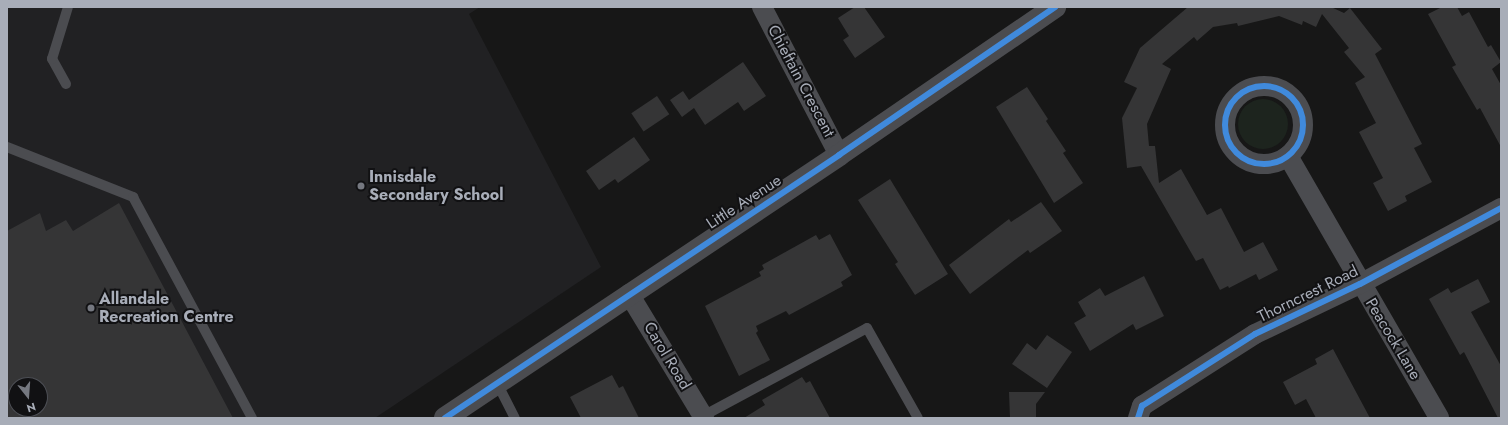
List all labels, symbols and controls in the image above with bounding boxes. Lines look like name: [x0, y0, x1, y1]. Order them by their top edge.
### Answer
street label: Chieftain Crescent: [763, 22, 839, 140]
place label: Innisdale Secondary School: [369, 167, 504, 205]
street label: Little Avenue: [703, 171, 785, 233]
marker: Innisdale Secondary School: [356, 181, 366, 191]
street label: Thorncrest Road: [1255, 261, 1361, 327]
place label: Allandale Recreation Centre: [99, 289, 234, 327]
street label: Peacock Lane: [1361, 295, 1425, 383]
marker: Allandale Recreation Centre: [86, 303, 96, 313]
street label: Carol Road: [639, 319, 695, 393]
north arrow: [8, 377, 48, 417]
text: N: [25, 399, 38, 416]

